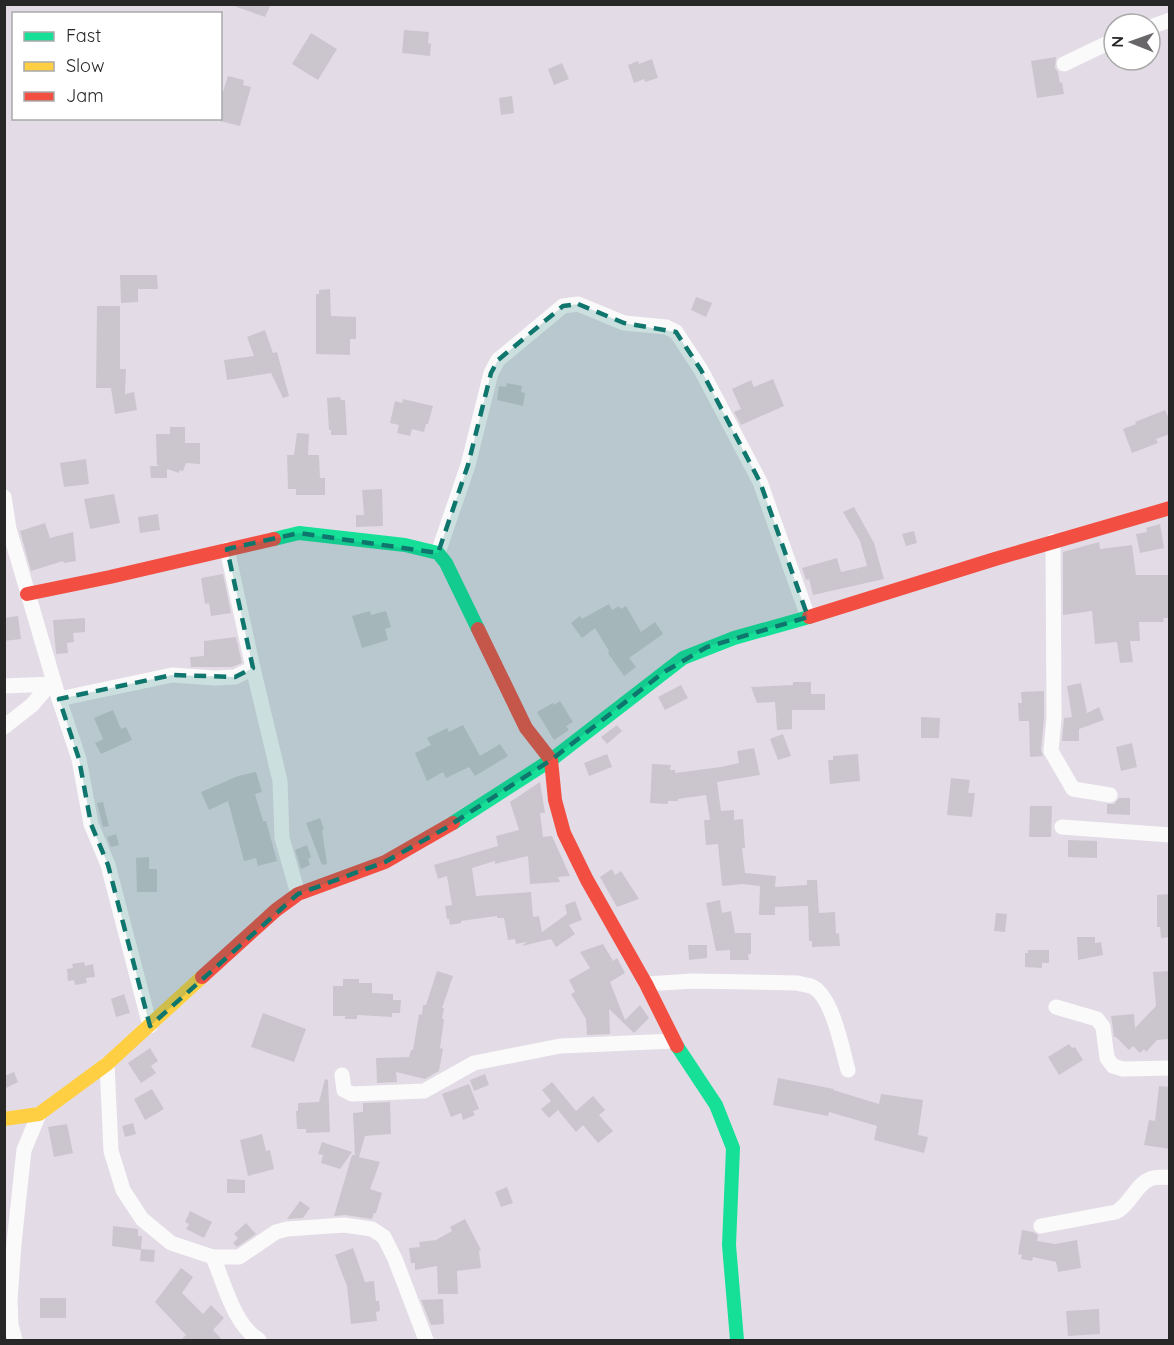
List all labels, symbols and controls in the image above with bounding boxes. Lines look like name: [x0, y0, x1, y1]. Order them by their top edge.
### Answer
legend: [12, 12, 222, 120]
north arrow: [1102, 12, 1162, 72]
text: Fast: [66, 24, 101, 47]
text: N: [1107, 36, 1127, 48]
text: Slow: [66, 54, 104, 77]
text: Jam: [66, 84, 104, 107]

